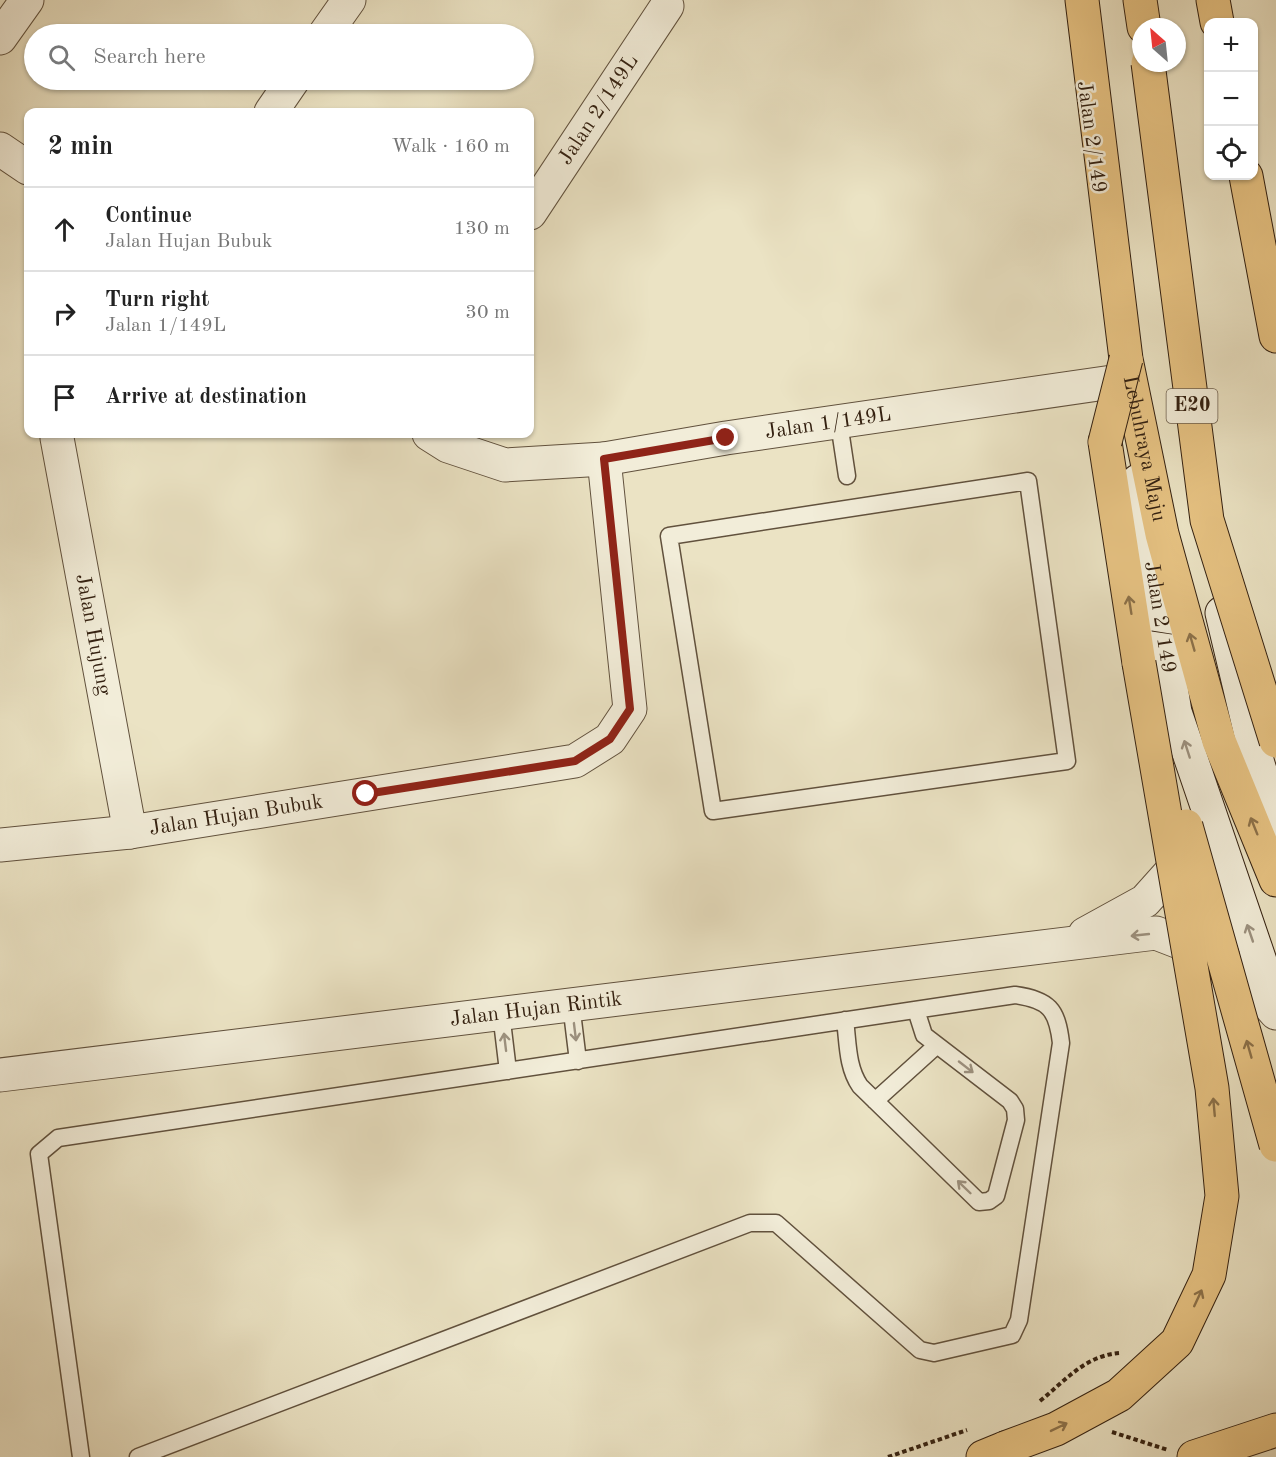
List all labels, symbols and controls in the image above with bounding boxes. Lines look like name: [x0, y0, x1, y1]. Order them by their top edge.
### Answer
north arrow: [1132, 18, 1186, 72]
map controls: [1204, 18, 1258, 180]
button: +: [1204, 18, 1258, 72]
search box: [24, 24, 534, 90]
icon: search: [45, 41, 78, 74]
text: Search here: [93, 46, 206, 68]
street label: Jalan 2/149L: [555, 51, 642, 168]
button: −: [1204, 72, 1258, 126]
street label: Jalan 2/149: [1073, 80, 1109, 194]
button: locate: [1204, 126, 1258, 180]
text: 2 min: [48, 134, 113, 160]
text: Walk · 160 m: [391, 137, 510, 157]
text: Continue: [105, 205, 192, 227]
icon: ahead: [48, 213, 81, 246]
text: 130 m: [454, 219, 510, 239]
text: Jalan Hujan Bubuk: [105, 232, 272, 252]
text: Turn right: [105, 289, 209, 311]
icon: right: [48, 297, 81, 330]
text: 30 m: [465, 303, 510, 323]
text: Jalan 1/149L: [105, 316, 226, 336]
street label: Lebuhraya Maju: [1119, 374, 1170, 523]
icon: arrive: [48, 381, 81, 414]
text: Arrive at destination: [105, 386, 307, 408]
road number: E20: [1166, 389, 1218, 423]
street label: Jalan 1/149L: [764, 404, 893, 443]
route end: [712, 424, 738, 450]
street label: Jalan 2/149: [1141, 560, 1179, 675]
street label: Jalan Hujung: [72, 572, 115, 698]
one-way arrow: [1125, 596, 1136, 616]
one-way arrow: [1186, 633, 1197, 652]
one-way arrow: [1180, 740, 1191, 759]
route start: [352, 780, 378, 806]
street label: Jalan Hujan Bubuk: [148, 791, 325, 839]
one-way arrow: [1248, 817, 1259, 836]
one-way arrow: [1243, 924, 1254, 943]
one-way arrow: [1131, 929, 1151, 940]
street label: Jalan Hujan Rintik: [449, 988, 623, 1030]
one-way arrow: [569, 1022, 580, 1042]
one-way arrow: [499, 1032, 510, 1052]
one-way arrow: [1242, 1040, 1254, 1059]
one-way arrow: [958, 1061, 974, 1074]
one-way arrow: [1208, 1097, 1219, 1117]
one-way arrow: [956, 1180, 971, 1195]
one-way arrow: [1192, 1289, 1204, 1307]
one-way arrow: [1050, 1420, 1068, 1432]

